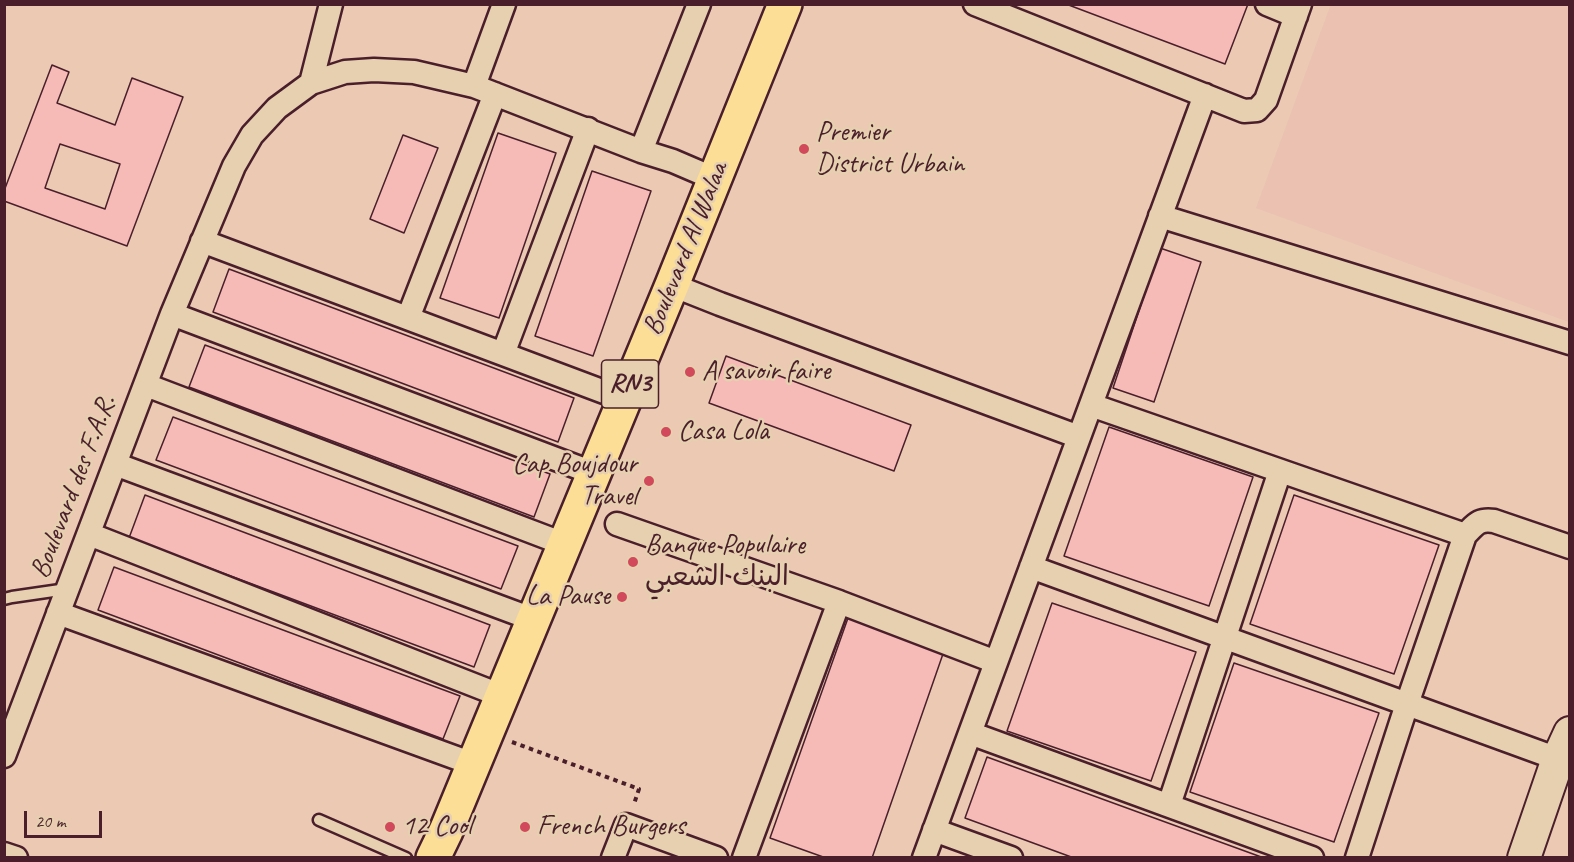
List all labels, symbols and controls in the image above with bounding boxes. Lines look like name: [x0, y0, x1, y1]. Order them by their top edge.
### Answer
place label: Premier District Urbain: [816, 116, 964, 182]
marker: Premier District Urbain: [797, 142, 811, 156]
street label: Boulevard Al Walaa: [636, 158, 736, 340]
place label: A savoir faire: [702, 355, 830, 389]
road number: RN3: [602, 360, 658, 408]
marker: A savoir faire: [683, 365, 697, 379]
street label: Boulevard des F.A.R.: [24, 391, 124, 583]
place label: Casa Lola: [678, 415, 769, 449]
marker: Casa Lola: [659, 425, 673, 439]
place label: Cap Boujdour Travel: [512, 448, 637, 514]
marker: Cap Boujdour Travel: [642, 474, 656, 488]
place label: Banque Populaire البنك الشعبي: [645, 529, 805, 595]
marker: Banque Populaire البنك الشعبي: [626, 555, 640, 569]
place label: La Pause: [526, 580, 610, 614]
marker: La Pause: [615, 590, 629, 604]
scale bar: [27, 799, 105, 837]
text: 20 m: [35, 810, 66, 832]
place label: 12 Cool: [402, 810, 472, 844]
place label: French Burgers: [537, 810, 685, 844]
marker: 12 Cool: [383, 820, 397, 834]
marker: French Burgers: [518, 820, 532, 834]

